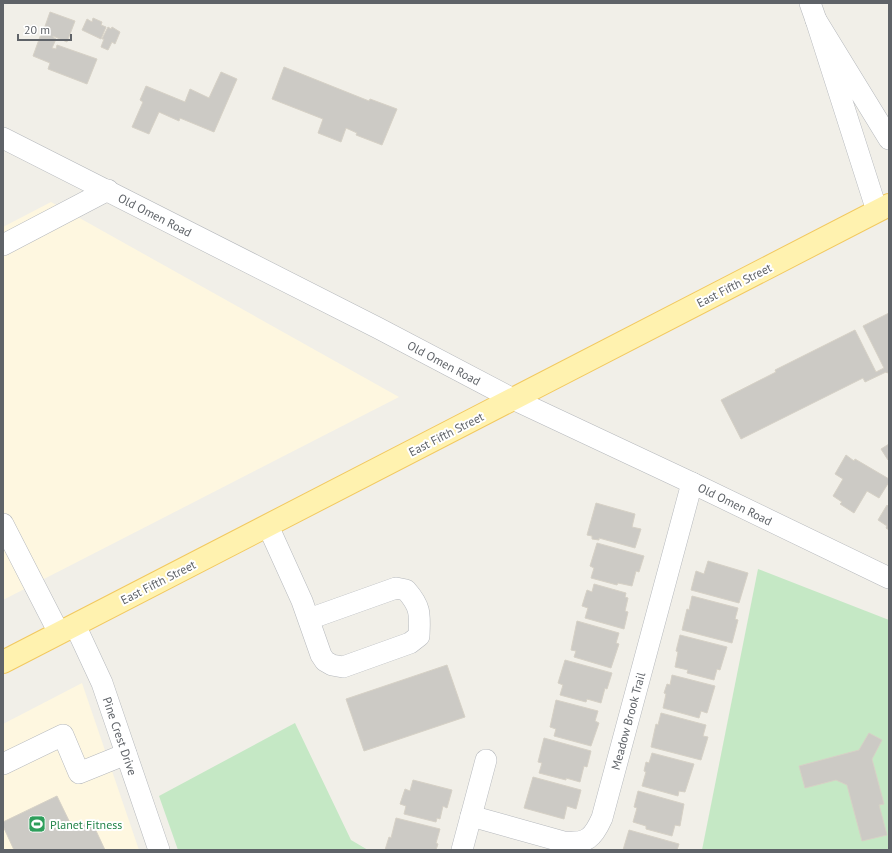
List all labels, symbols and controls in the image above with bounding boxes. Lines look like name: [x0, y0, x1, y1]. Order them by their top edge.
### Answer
scale bar: [18, 16, 71, 42]
text: 20 m: [24, 22, 50, 37]
street label: Old Omen Road: [116, 190, 194, 240]
street label: East Fifth Street: [694, 260, 774, 310]
street label: Old Omen Road: [405, 337, 483, 389]
street label: East Fifth Street: [406, 409, 486, 459]
street label: Old Omen Road: [695, 480, 775, 528]
street label: East Fifth Street: [118, 557, 198, 607]
street label: Meadow Brook Trail: [608, 670, 648, 771]
street label: Pine Crest Drive: [100, 695, 140, 777]
sports icon: Planet Fitness: [27, 814, 47, 834]
place label: Planet Fitness: [50, 817, 122, 832]

